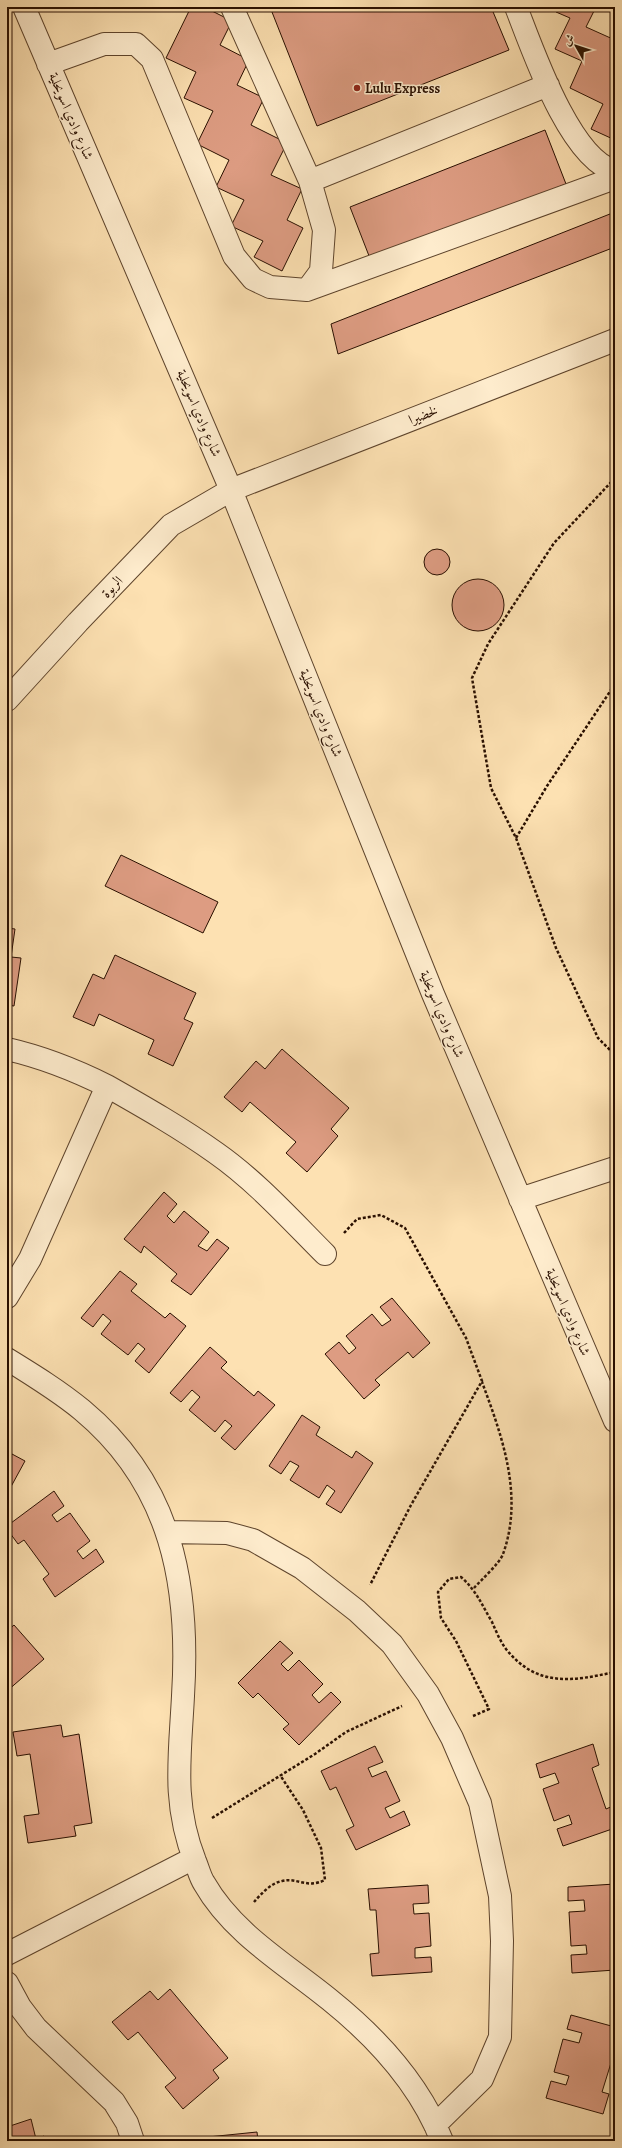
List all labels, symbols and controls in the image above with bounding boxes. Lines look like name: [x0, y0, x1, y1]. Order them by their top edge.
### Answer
north arrow: [556, 26, 596, 66]
text: ش: [559, 31, 578, 49]
street label: شارع وادي اسويحلية: [42, 70, 98, 163]
place label: Lulu Express: [365, 79, 440, 98]
marker: Lulu Express: [352, 83, 362, 93]
street label: شارع وادي اسويحلية: [170, 367, 226, 460]
street label: لخضيرا: [406, 401, 440, 429]
street label: الربوة: [97, 572, 127, 602]
street label: شارع وادي اسويحلية: [293, 666, 347, 760]
street label: شارع وادي اسويحلية: [413, 968, 469, 1061]
street label: شارع وادي اسويحلية: [539, 1266, 595, 1359]

